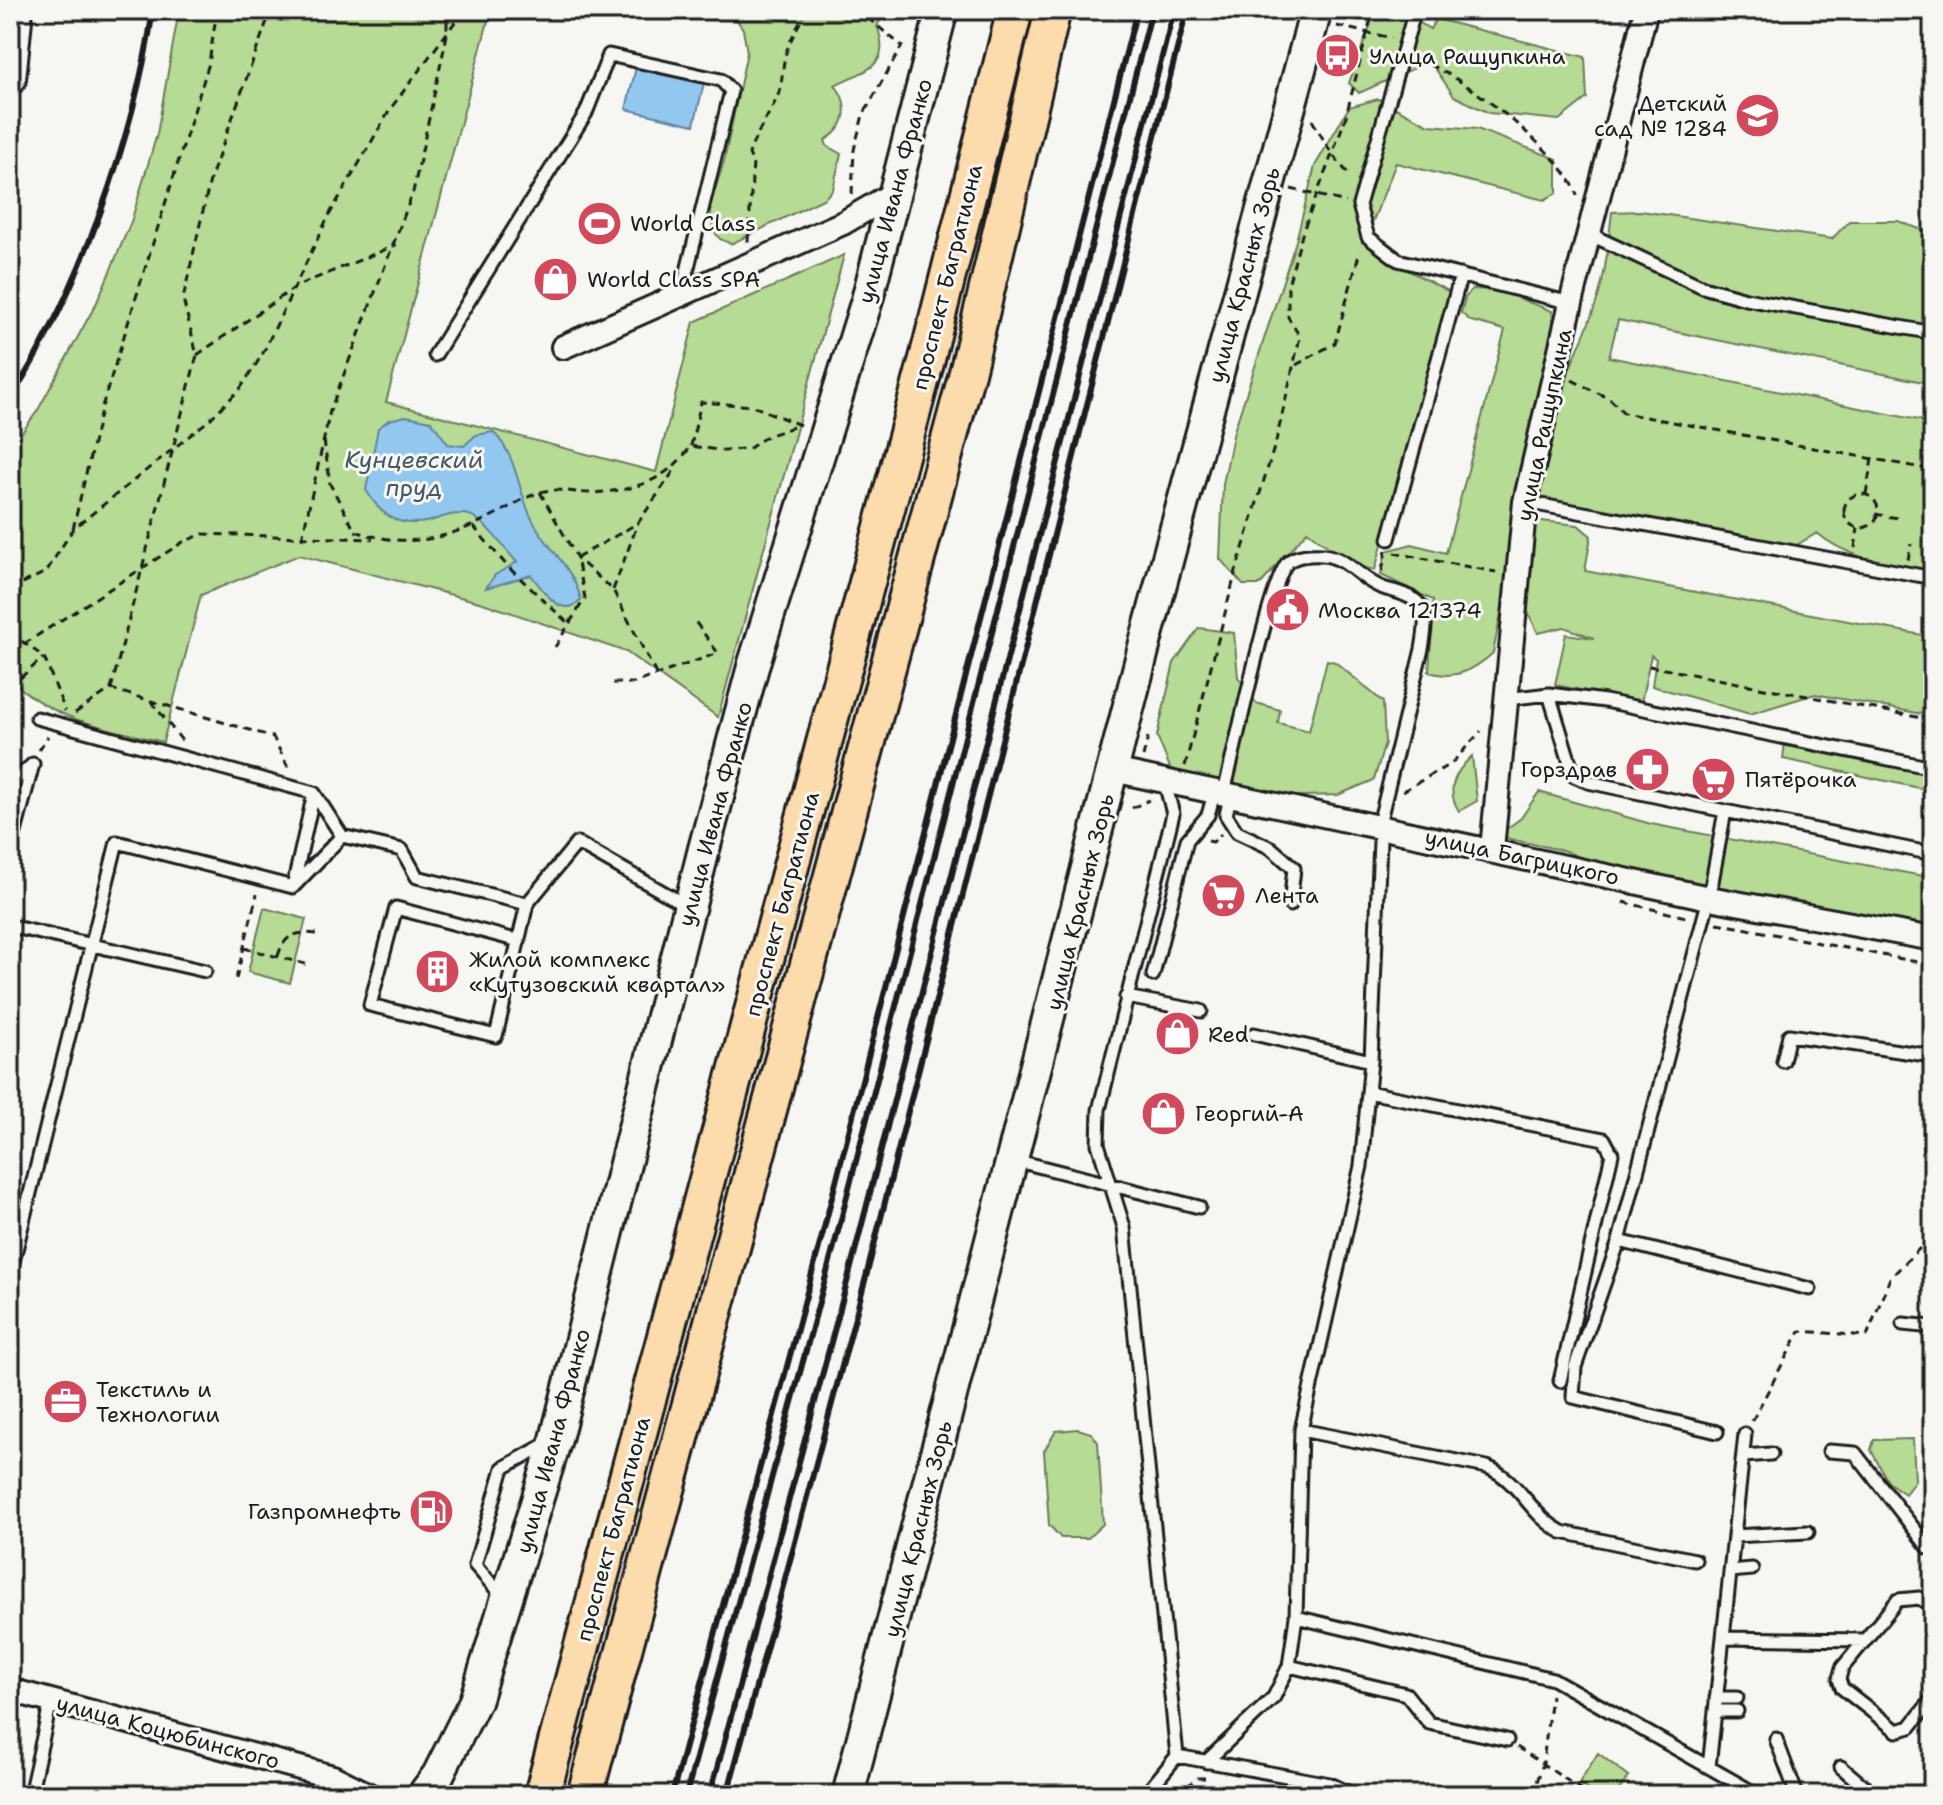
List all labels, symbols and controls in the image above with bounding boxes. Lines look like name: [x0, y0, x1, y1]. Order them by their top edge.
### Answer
bus stop icon: Улица Ращупкина: [1314, 32, 1362, 80]
place label: Улица Ращупкина: [1369, 42, 1566, 71]
street label: улица Ивана Франко: [851, 75, 939, 307]
place label: Детский сад № 1284: [1594, 89, 1727, 143]
school or university icon: Детский сад № 1284: [1734, 92, 1782, 140]
street label: проспект Багратиона: [905, 161, 989, 393]
street label: улица Красных Зорь: [1201, 164, 1287, 386]
sports icon: World Class: [575, 199, 623, 247]
place label: World Class: [630, 209, 756, 238]
shop icon: World Class SPA: [532, 255, 580, 303]
place label: World Class SPA: [587, 265, 760, 294]
street label: улица Ращупкина: [1509, 326, 1579, 524]
water label: Кунцевский пруд: [344, 444, 484, 504]
public building icon: Москва 121374: [1263, 586, 1311, 634]
place label: Москва 121374: [1318, 596, 1482, 625]
street label: улица Ивана Франко: [671, 698, 759, 930]
pharmacy icon: Горздрав: [1624, 745, 1672, 793]
place label: Горздрав: [1521, 755, 1617, 784]
supermarket icon: Пятёрочка: [1690, 755, 1738, 803]
place label: Пятёрочка: [1745, 765, 1857, 794]
street label: проспект Багратиона: [738, 788, 826, 1020]
street label: улица Красных Зорь: [1039, 791, 1121, 1013]
street label: улица Багрицкого: [1422, 822, 1622, 892]
supermarket icon: Лента: [1200, 871, 1248, 919]
place label: Лента: [1255, 881, 1319, 910]
place label: Жилой комплекс «Кутузовский квартал»: [469, 945, 725, 999]
building icon: Жилой комплекс «Кутузовский квартал»: [414, 948, 462, 996]
shop icon: Red: [1153, 1010, 1201, 1058]
place label: Red: [1208, 1020, 1249, 1049]
shop icon: Георгий-А: [1140, 1089, 1188, 1137]
place label: Георгий-А: [1195, 1099, 1304, 1128]
street label: улица Ивана Франко: [509, 1325, 597, 1557]
place label: Текстиль и Технологии: [96, 1375, 220, 1429]
office icon: Текстиль и Технологии: [41, 1378, 89, 1426]
street label: проспект Багратиона: [569, 1413, 657, 1645]
street label: улица Красных Зорь: [877, 1418, 959, 1640]
fuel station icon: Газпромнефть: [408, 1487, 456, 1535]
place label: Газпромнефть: [248, 1497, 401, 1526]
street label: улица Коцюбинского: [53, 1688, 283, 1776]

